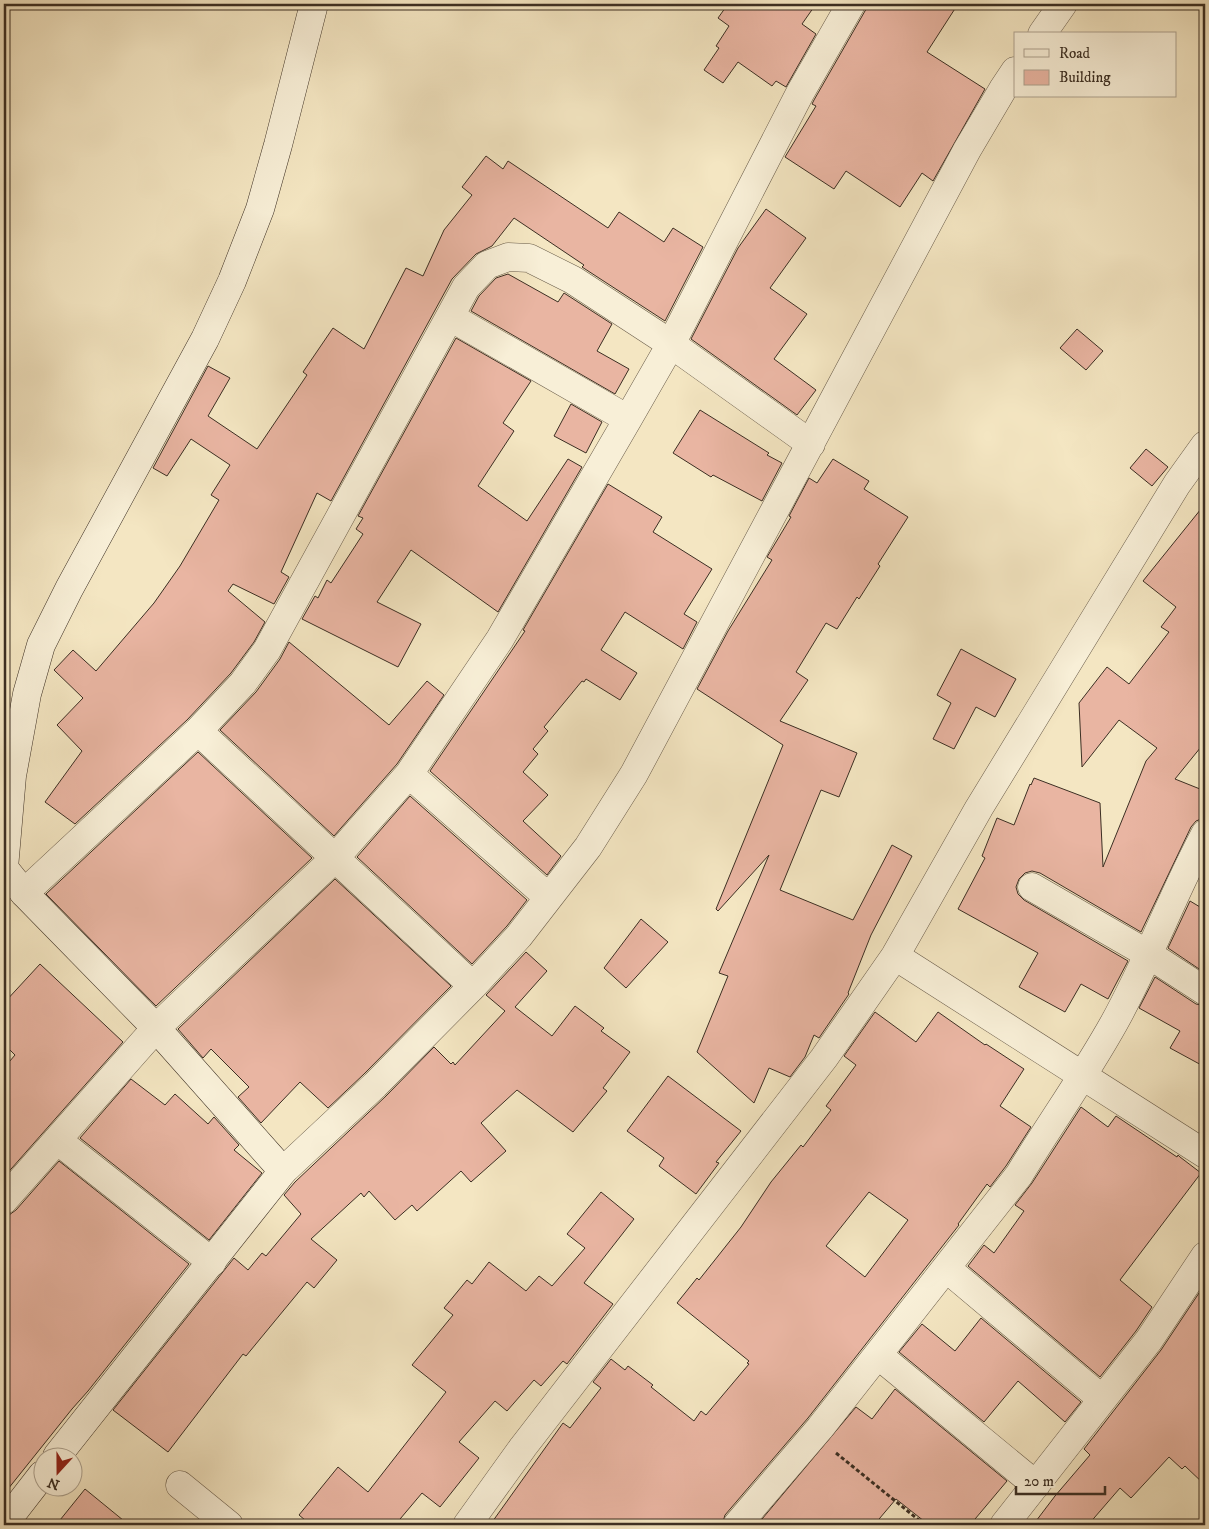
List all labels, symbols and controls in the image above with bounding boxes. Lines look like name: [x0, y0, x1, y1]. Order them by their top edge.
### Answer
legend: [1014, 32, 1176, 98]
text: Road: [1059, 44, 1091, 63]
text: Building: [1059, 68, 1111, 87]
north arrow: [32, 1446, 82, 1496]
scale bar: [1016, 1464, 1105, 1496]
text: 20 m: [1024, 1472, 1054, 1491]
text: N: [45, 1473, 62, 1494]

